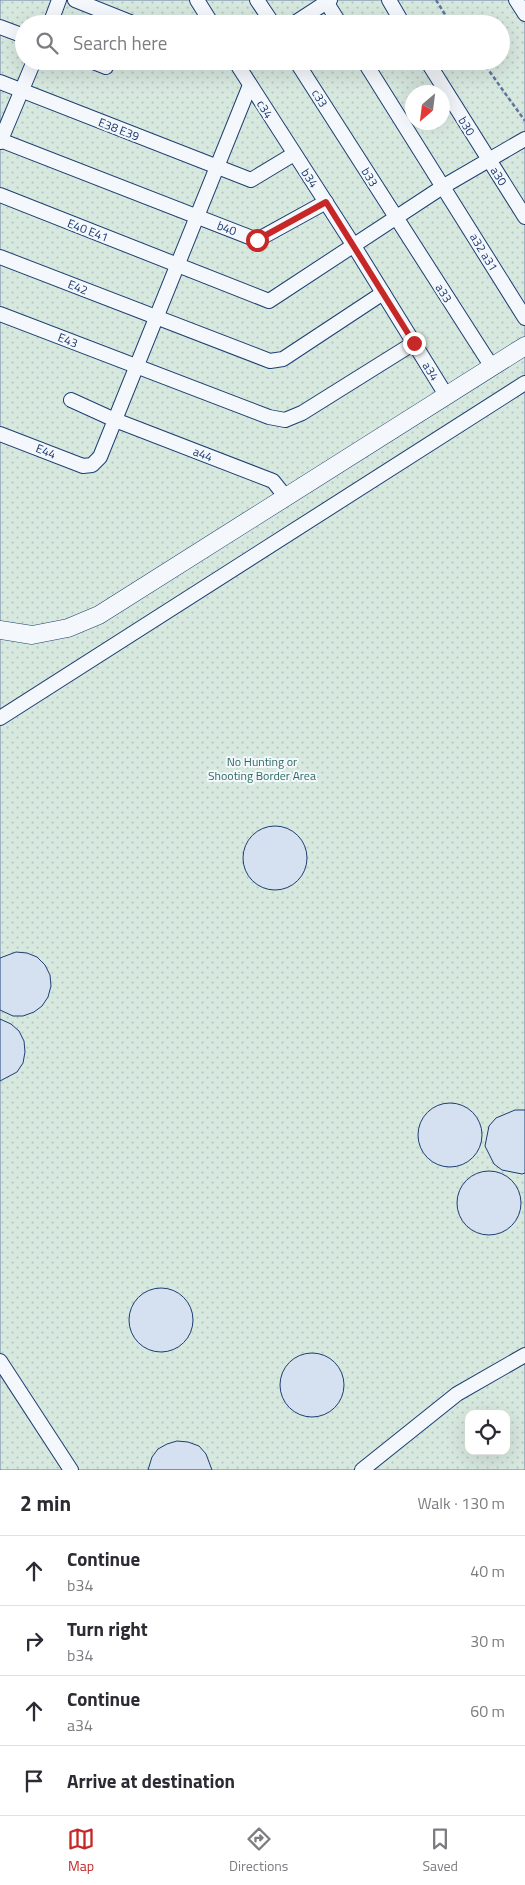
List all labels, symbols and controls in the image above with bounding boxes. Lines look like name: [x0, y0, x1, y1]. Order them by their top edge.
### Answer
search box: [15, 15, 510, 70]
text: Search here: [73, 28, 167, 57]
icon: search: [33, 29, 61, 57]
street label: c33: [307, 85, 333, 111]
north arrow: [405, 85, 450, 130]
street label: c34: [252, 96, 278, 122]
street label: E38 E39: [96, 112, 143, 146]
street label: b30: [454, 113, 480, 140]
street label: a30: [486, 163, 512, 190]
street label: b33: [357, 164, 383, 190]
street label: b34: [297, 165, 323, 192]
street label: E40 E41: [65, 213, 111, 247]
street label: b40: [214, 216, 240, 241]
route start: [246, 229, 269, 252]
street label: a32 a31: [465, 229, 503, 275]
street label: E42: [65, 275, 91, 299]
street label: a33: [431, 280, 457, 306]
street label: E43: [55, 328, 81, 352]
route end: [403, 332, 426, 355]
street label: a34: [418, 358, 444, 385]
street label: E44: [33, 439, 59, 464]
street label: a44: [191, 442, 216, 466]
park label: No Hunting or Shooting Border Area: [208, 752, 316, 785]
map controls: [465, 1410, 510, 1455]
button: locate: [465, 1410, 510, 1455]
text: 2 min: [20, 1487, 71, 1519]
text: Walk · 130 m: [417, 1491, 505, 1515]
text: Continue: [67, 1544, 140, 1573]
icon: ahead: [20, 1557, 48, 1585]
text: 40 m: [470, 1559, 505, 1583]
text: b34: [67, 1573, 93, 1597]
text: Turn right: [67, 1614, 148, 1643]
icon: right: [20, 1627, 48, 1655]
text: 30 m: [470, 1629, 505, 1653]
text: b34: [67, 1643, 93, 1667]
text: Continue: [67, 1684, 140, 1713]
icon: ahead: [20, 1697, 48, 1725]
text: 60 m: [470, 1699, 505, 1723]
text: a34: [67, 1713, 93, 1737]
text: Arrive at destination: [67, 1766, 235, 1795]
icon: arrive: [20, 1767, 48, 1795]
tab: Map: [67, 1825, 95, 1876]
tab: Directions: [229, 1825, 288, 1876]
tab: Saved: [422, 1825, 458, 1876]

